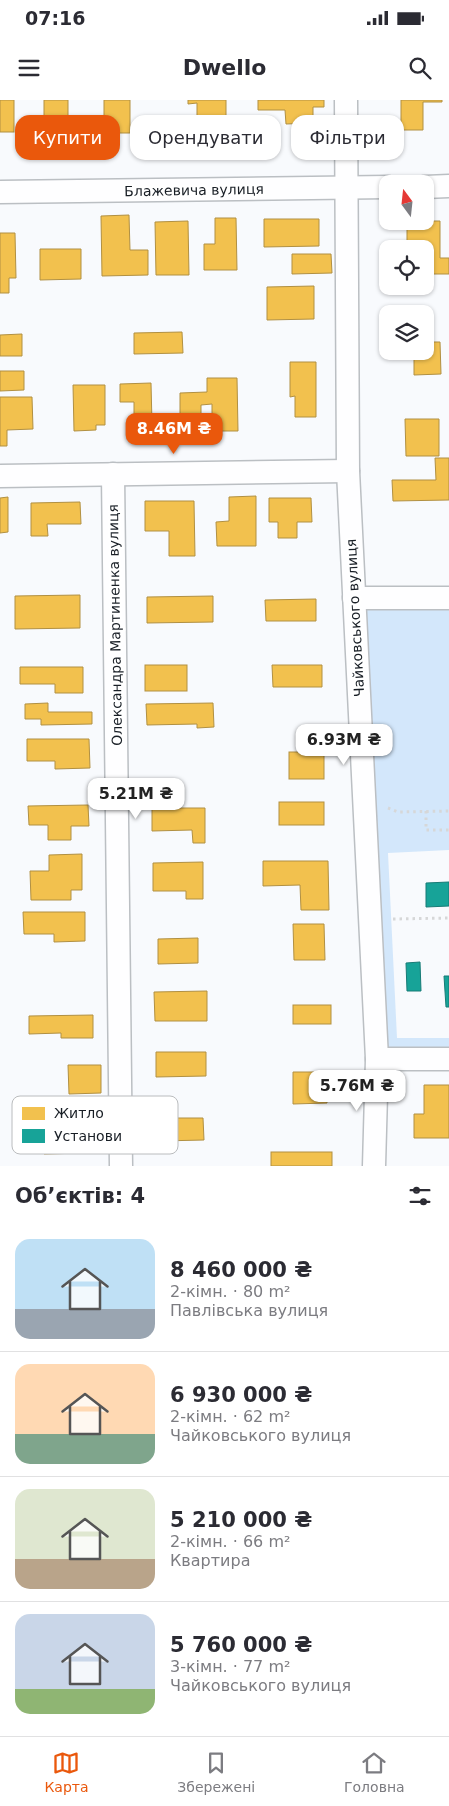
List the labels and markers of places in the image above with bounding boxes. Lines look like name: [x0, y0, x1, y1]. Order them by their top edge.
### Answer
pin: 8.46M ₴: [128, 412, 220, 455]
pin: 6.93M ₴: [298, 724, 390, 766]
pin: 5.21M ₴: [90, 778, 182, 820]
pin: 5.76M ₴: [311, 1070, 403, 1112]

